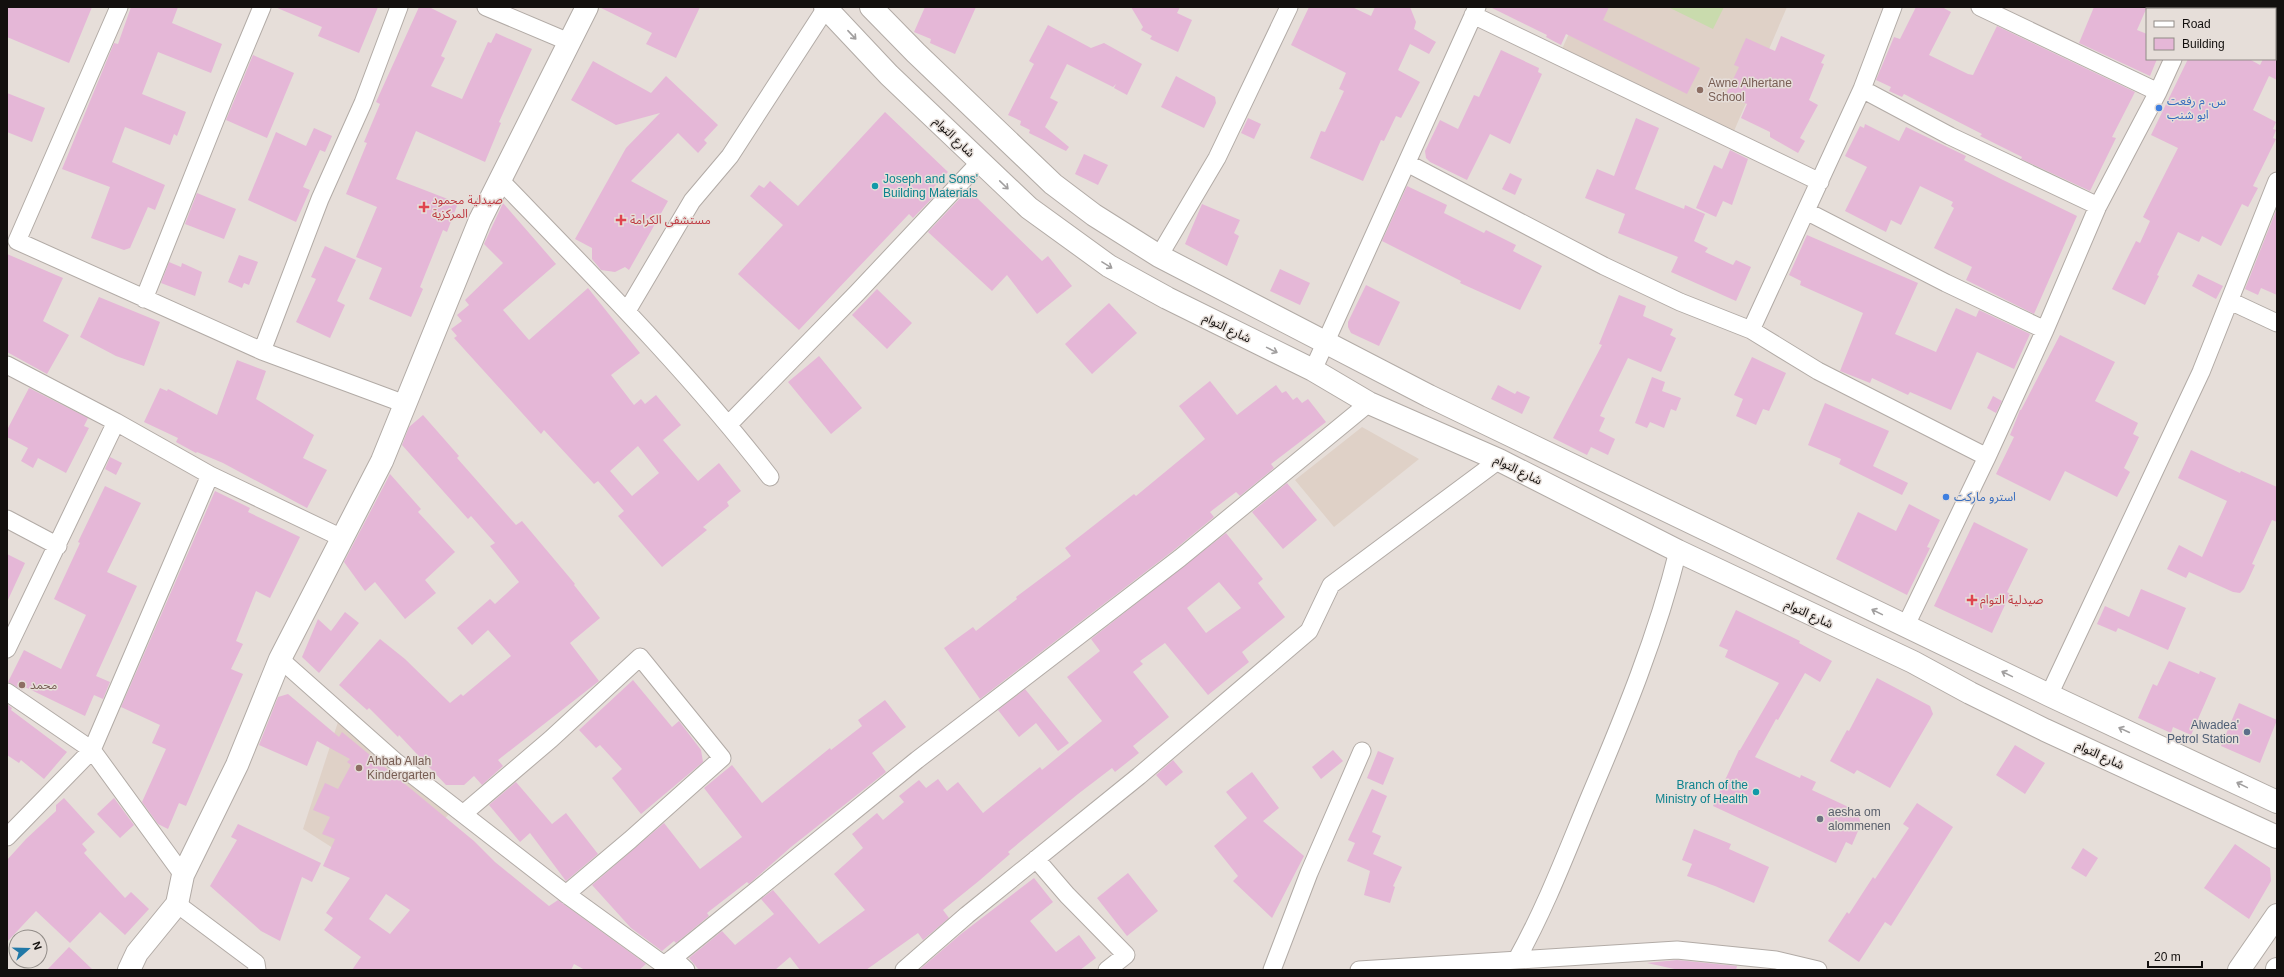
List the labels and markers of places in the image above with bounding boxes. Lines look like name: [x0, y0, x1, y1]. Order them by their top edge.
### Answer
place label: Awne Alhertane School: [1708, 76, 1792, 104]
marker: Awne Alhertane School: [1695, 85, 1705, 95]
place label: س. م رفعت ابو شنب: [2167, 94, 2226, 122]
marker: س. م رفعت ابو شنب: [2154, 103, 2164, 113]
place label: Joseph and Sons' Building Materials: [883, 172, 978, 200]
marker: Joseph and Sons' Building Materials: [870, 181, 880, 191]
place label: صيدلية محمود المركزية: [432, 193, 503, 221]
marker: صيدلية محمود المركزية: [419, 202, 429, 212]
place label: مستشفى الكرامة: [630, 213, 711, 227]
marker: مستشفى الكرامة: [615, 214, 627, 226]
place label: استرو ماركت: [1954, 490, 2016, 504]
marker: استرو ماركت: [1941, 492, 1951, 502]
place label: صيدلية التوام: [1980, 593, 2043, 609]
marker: صيدلية التوام: [1967, 595, 1977, 605]
place label: محمد: [30, 678, 57, 692]
marker: محمد: [17, 680, 27, 690]
place label: Alwadea' Petrol Station: [2167, 718, 2239, 746]
marker: Alwadea' Petrol Station: [2242, 727, 2252, 737]
place label: Ahbab Allah Kindergarten: [367, 754, 436, 782]
marker: Ahbab Allah Kindergarten: [354, 763, 364, 773]
place label: Branch of the Ministry of Health: [1655, 778, 1748, 806]
marker: Branch of the Ministry of Health: [1751, 787, 1761, 797]
place label: aesha om alommenen: [1828, 805, 1891, 833]
marker: aesha om alommenen: [1815, 814, 1825, 824]

